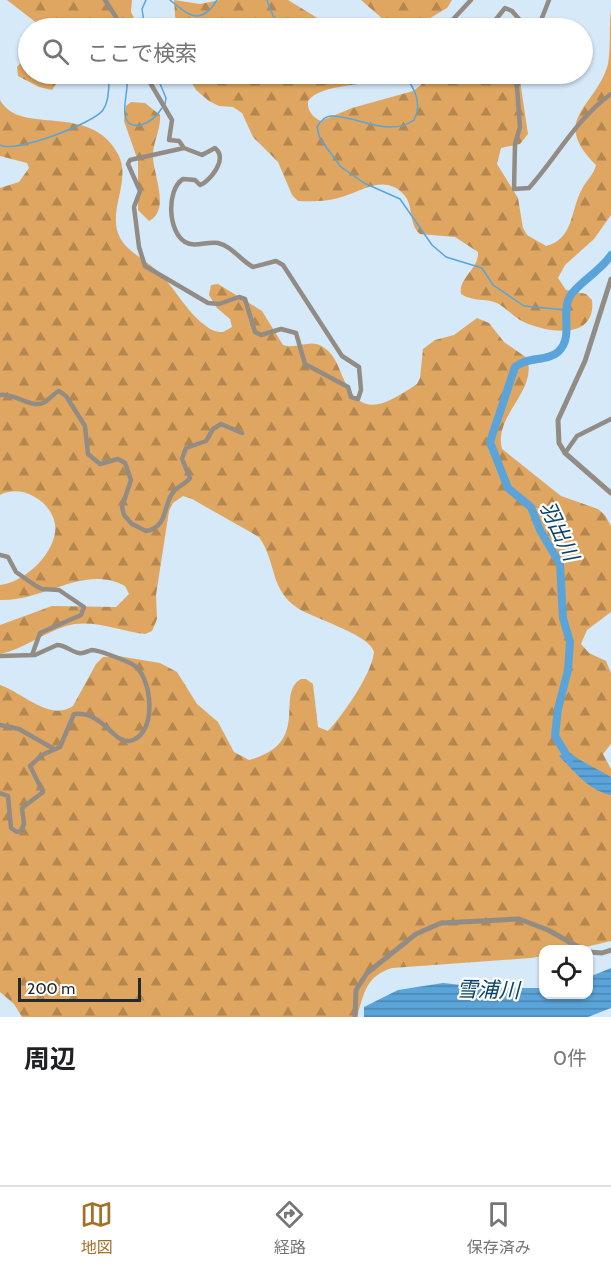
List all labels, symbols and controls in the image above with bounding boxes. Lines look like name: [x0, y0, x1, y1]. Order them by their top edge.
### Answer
search box: [18, 18, 593, 84]
icon: search: [39, 35, 72, 68]
text: ここで検索: [87, 40, 197, 67]
water label: 羽出川: [535, 497, 585, 566]
map controls: [539, 945, 593, 999]
button: locate: [539, 945, 593, 999]
scale bar: [18, 975, 141, 1002]
water label: 雪浦川: [456, 976, 522, 1003]
text: 200 m: [27, 979, 75, 998]
text: 周辺: [24, 1043, 76, 1075]
text: 0件: [553, 1046, 587, 1070]
tab: 地図: [80, 1198, 113, 1258]
tab: 経路: [273, 1198, 306, 1258]
tab: 保存済み: [467, 1198, 531, 1258]

